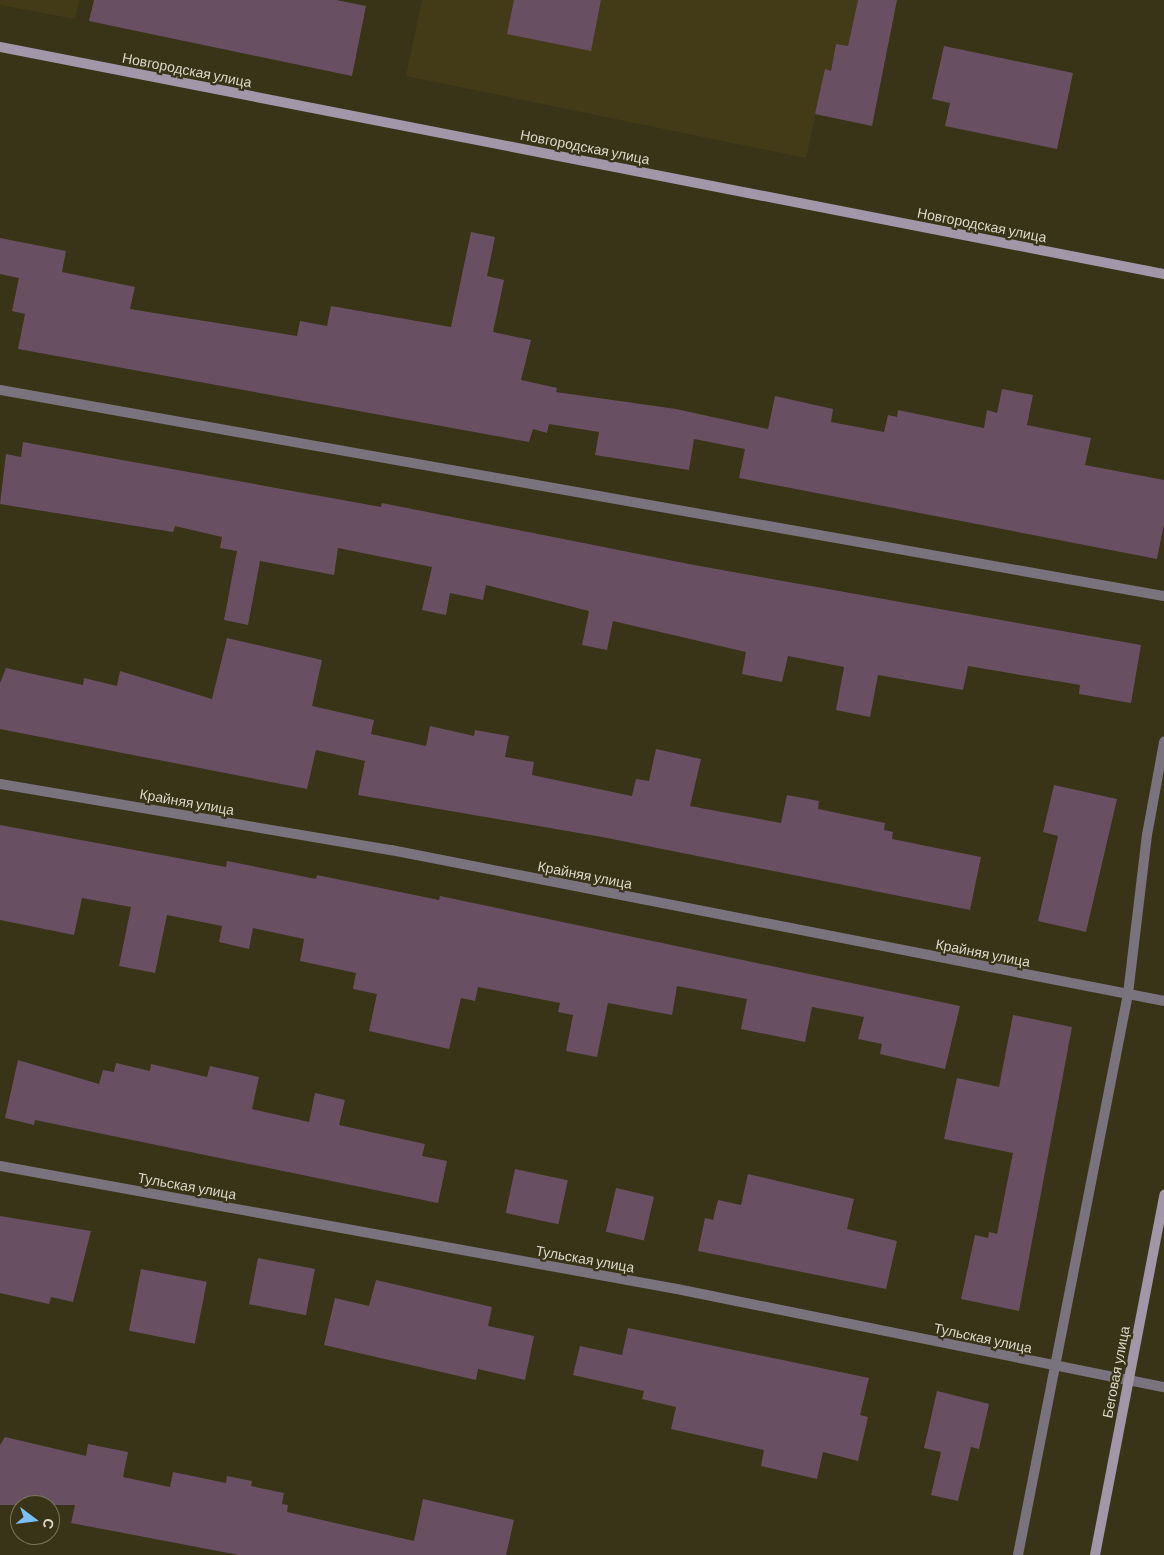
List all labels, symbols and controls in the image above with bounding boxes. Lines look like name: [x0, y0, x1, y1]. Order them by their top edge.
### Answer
street label: Новгородская улица: [121, 49, 253, 91]
street label: Новгородская улица: [519, 126, 651, 168]
street label: Новгородская улица: [916, 204, 1048, 246]
street label: Крайняя улица: [138, 785, 236, 819]
street label: Крайняя улица: [536, 858, 634, 892]
street label: Крайняя улица: [934, 936, 1032, 970]
street label: Тульская улица: [136, 1169, 238, 1203]
street label: Тульская улица: [534, 1242, 636, 1276]
street label: Тульская улица: [932, 1319, 1034, 1357]
street label: Беговая улица: [1099, 1325, 1133, 1419]
north arrow: [10, 1495, 60, 1545]
text: С: [39, 1517, 59, 1531]

